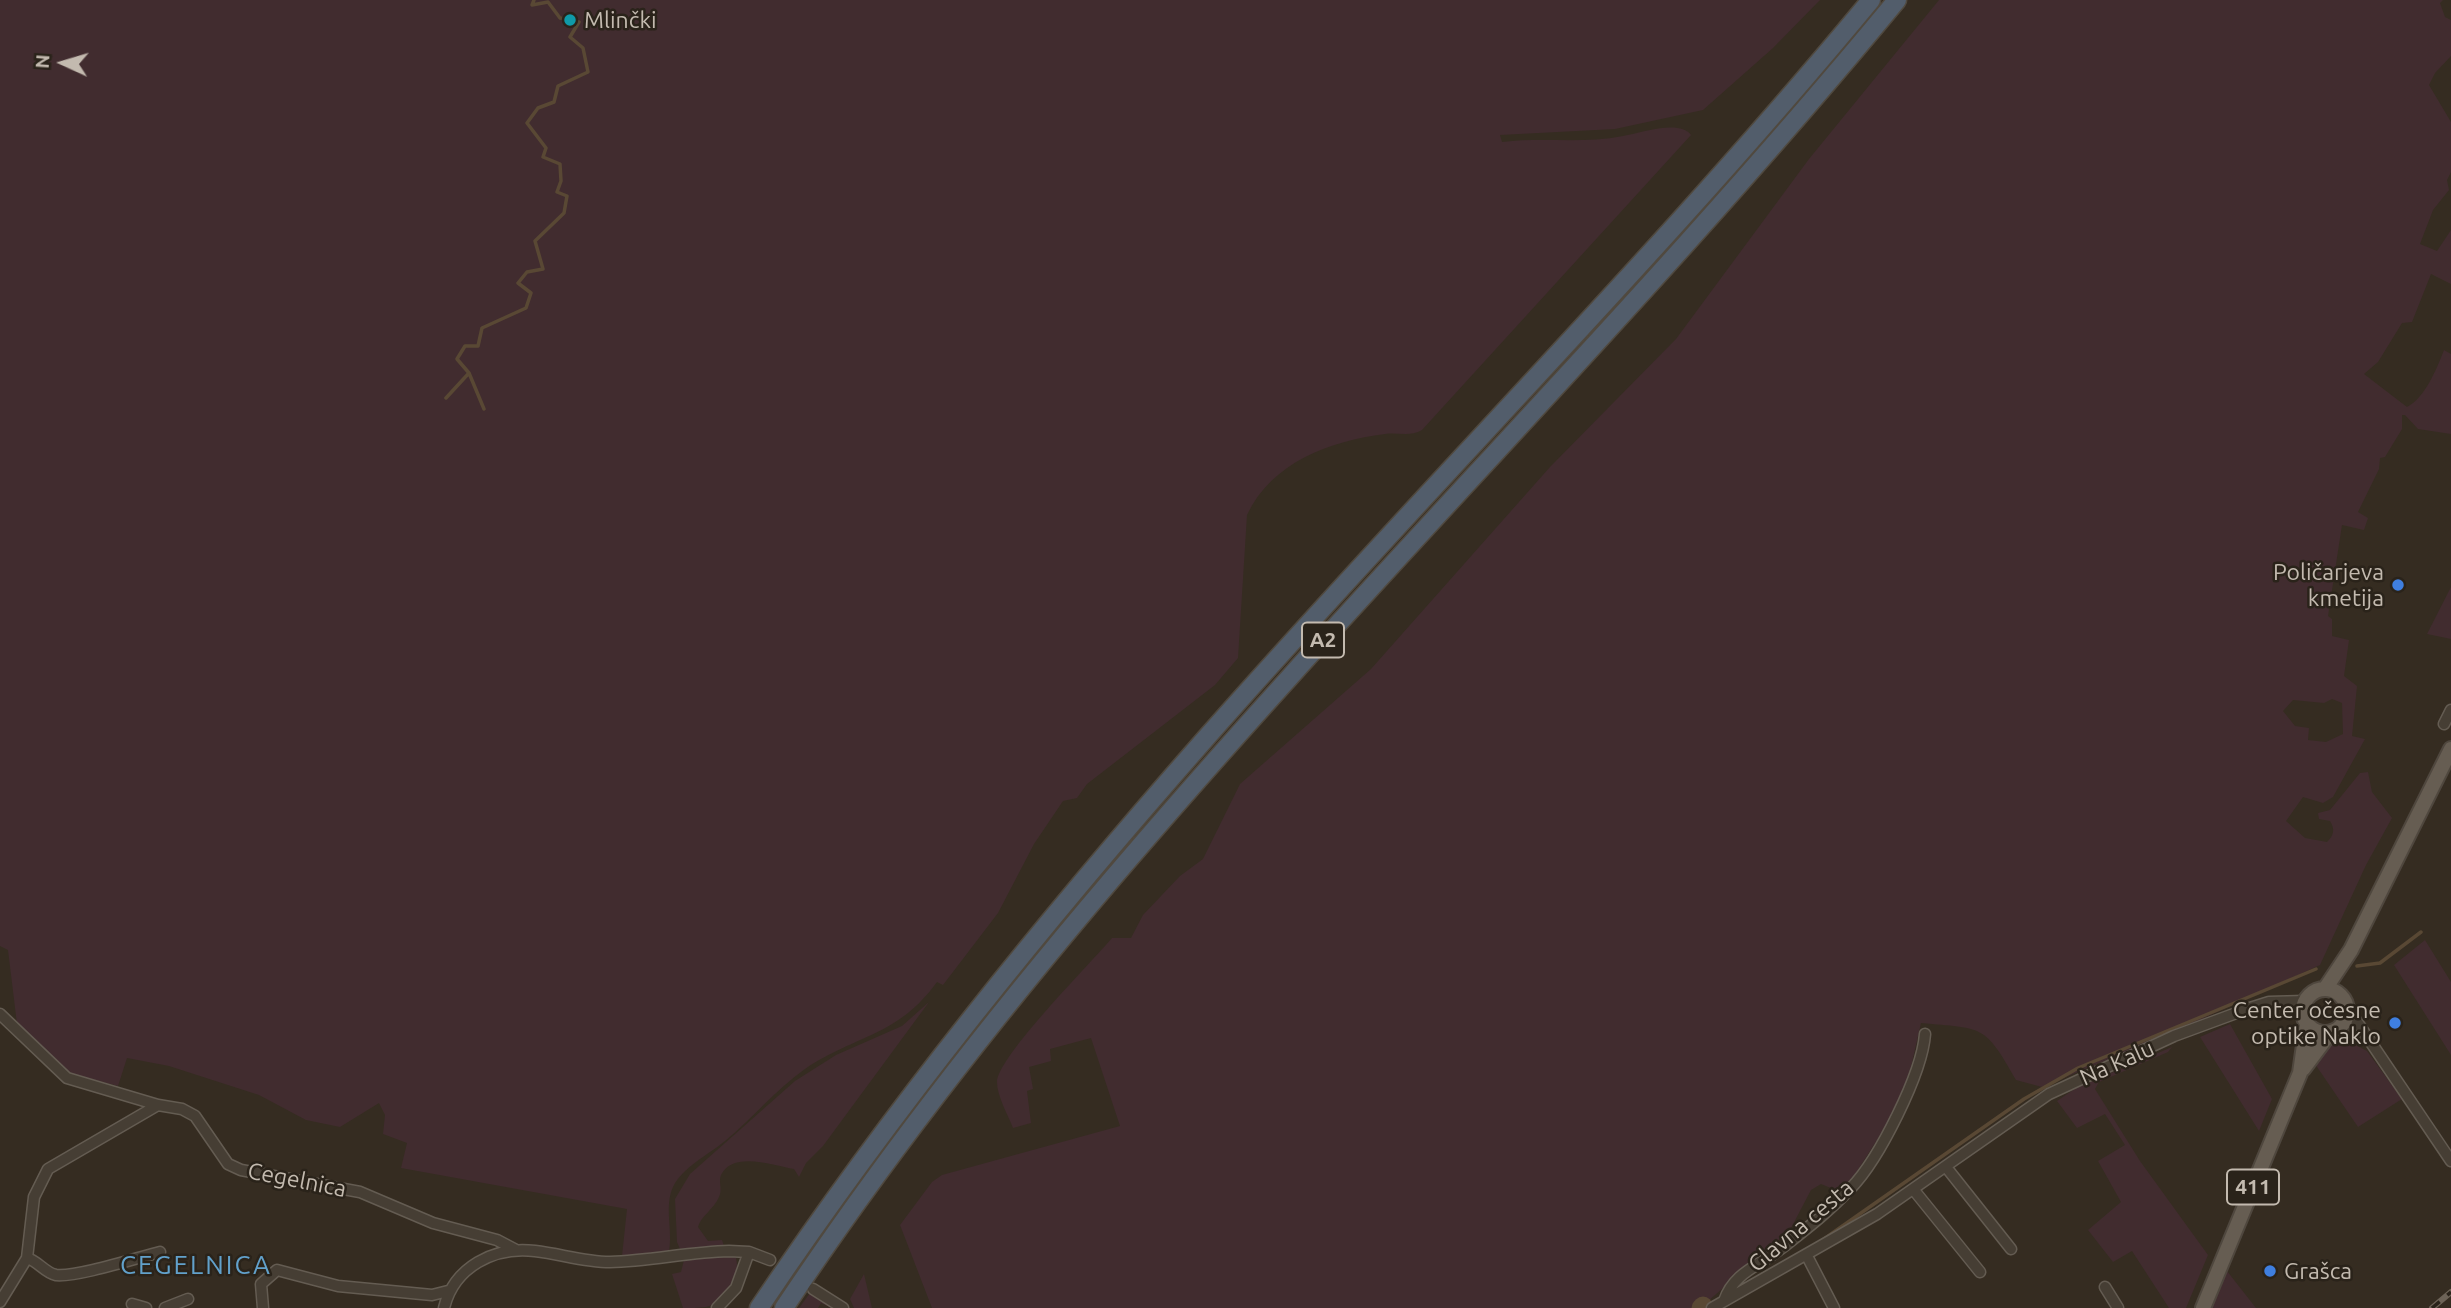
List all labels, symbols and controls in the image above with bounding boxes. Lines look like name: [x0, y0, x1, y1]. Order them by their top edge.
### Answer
place label: Mlinčki: [584, 6, 657, 34]
marker: Mlinčki: [562, 12, 578, 28]
north arrow: [28, 28, 98, 98]
text: N: [31, 54, 54, 69]
place label: Poličarjeva kmetija: [2273, 558, 2384, 612]
marker: Poličarjeva kmetija: [2390, 577, 2406, 593]
road number: A2: [1302, 622, 1344, 658]
place label: Center očesne optike Naklo: [2233, 996, 2381, 1050]
marker: Center očesne optike Naklo: [2387, 1015, 2403, 1031]
street label: Na Kalu: [2076, 1034, 2158, 1092]
street label: Cegelnica: [245, 1157, 349, 1203]
road number: 411: [2227, 1170, 2279, 1204]
street label: Glavna cesta: [1743, 1174, 1859, 1278]
district label: CEGELNICA: [121, 1249, 271, 1281]
place label: Grašca: [2284, 1257, 2352, 1285]
marker: Grašca: [2262, 1263, 2278, 1279]

